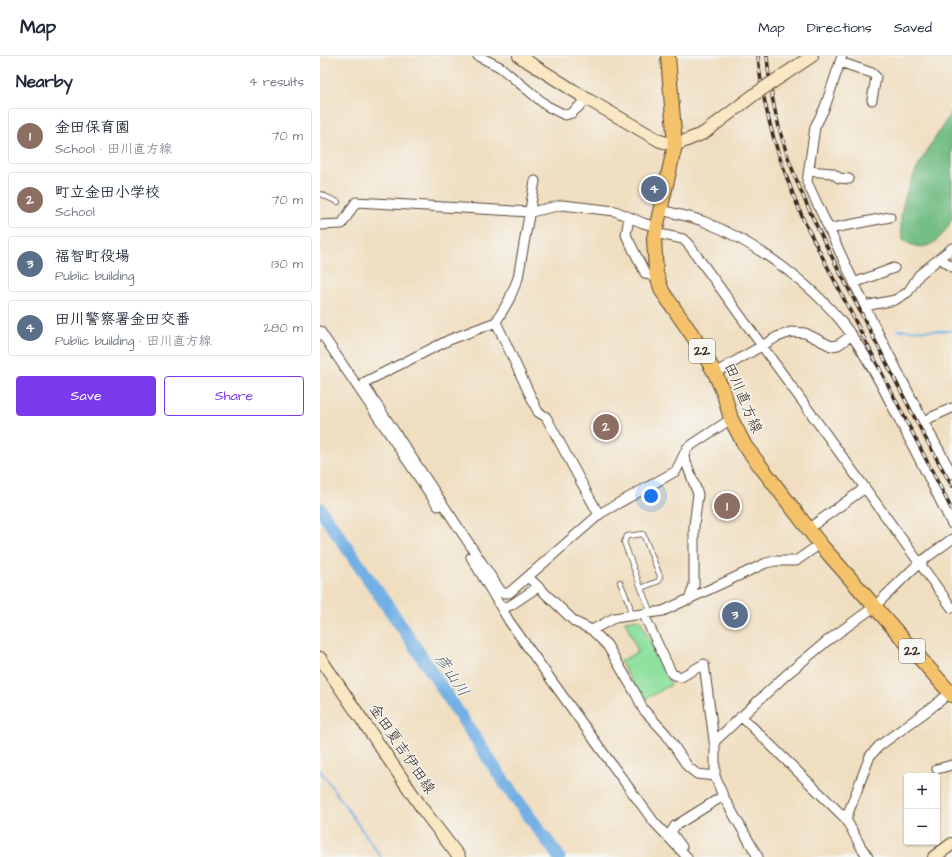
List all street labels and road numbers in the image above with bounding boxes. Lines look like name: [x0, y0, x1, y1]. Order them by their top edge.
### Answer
road number: 22: [689, 339, 715, 363]
street label: 田川直方線: [719, 359, 767, 437]
road number: 22: [899, 639, 925, 663]
street label: 金田夏吉伊田線: [364, 700, 440, 798]

